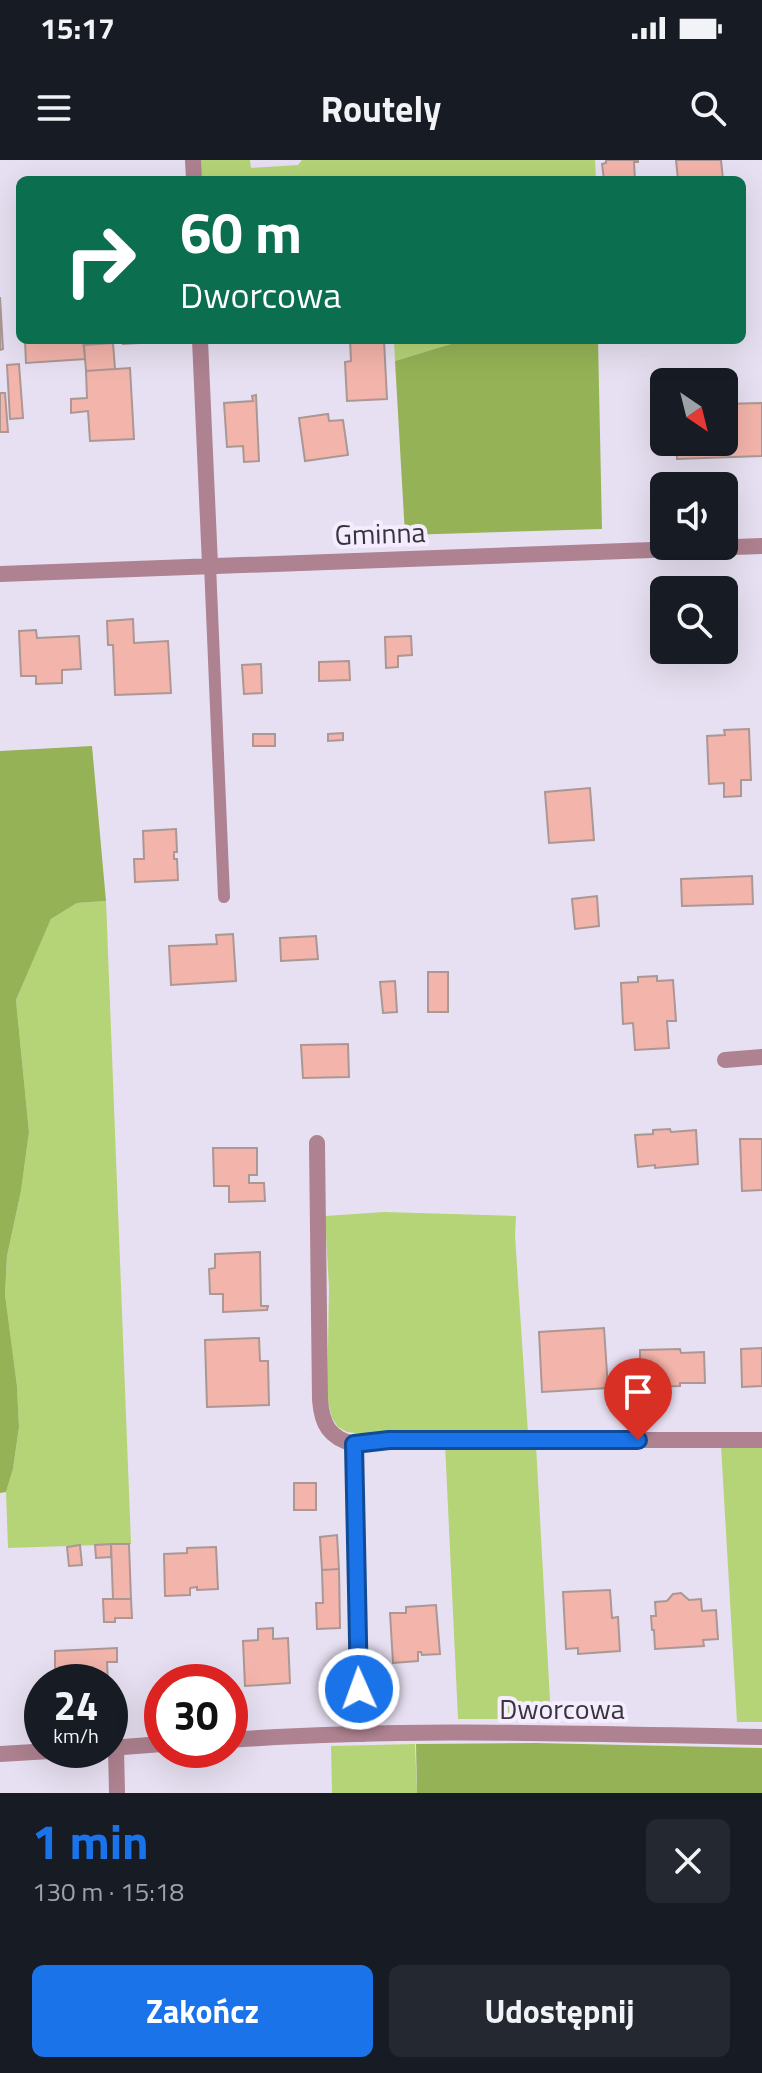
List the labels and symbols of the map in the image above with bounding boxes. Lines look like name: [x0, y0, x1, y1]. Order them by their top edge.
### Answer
north arrow: [650, 368, 738, 456]
street label: Gminna: [334, 510, 426, 556]
pin: [604, 1358, 672, 1440]
position arrow: [317, 1647, 401, 1731]
speed limit sign: 30: [144, 1664, 248, 1768]
street label: Dworcowa: [499, 1687, 625, 1730]

